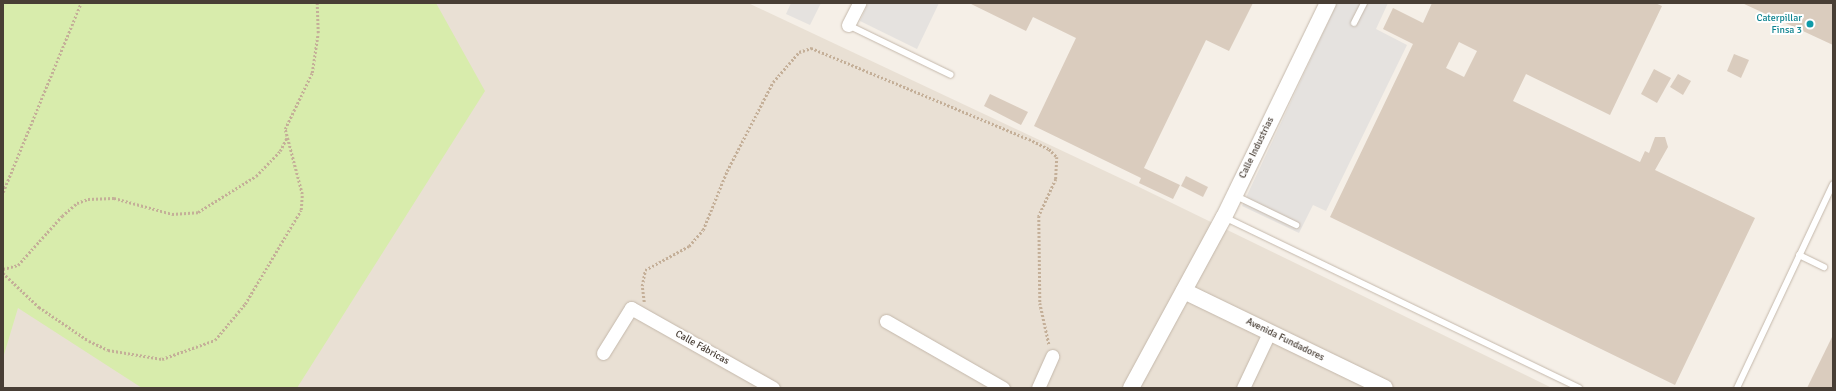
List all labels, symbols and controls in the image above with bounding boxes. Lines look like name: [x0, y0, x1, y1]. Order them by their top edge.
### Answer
place label: Caterpillar Finsa 3: [1756, 12, 1802, 36]
marker: Caterpillar Finsa 3: [1805, 19, 1815, 29]
street label: Calle Industrias: [1237, 115, 1277, 181]
street label: Avenida Fundadores: [1244, 316, 1326, 364]
street label: Calle Fábricas: [673, 328, 731, 368]

